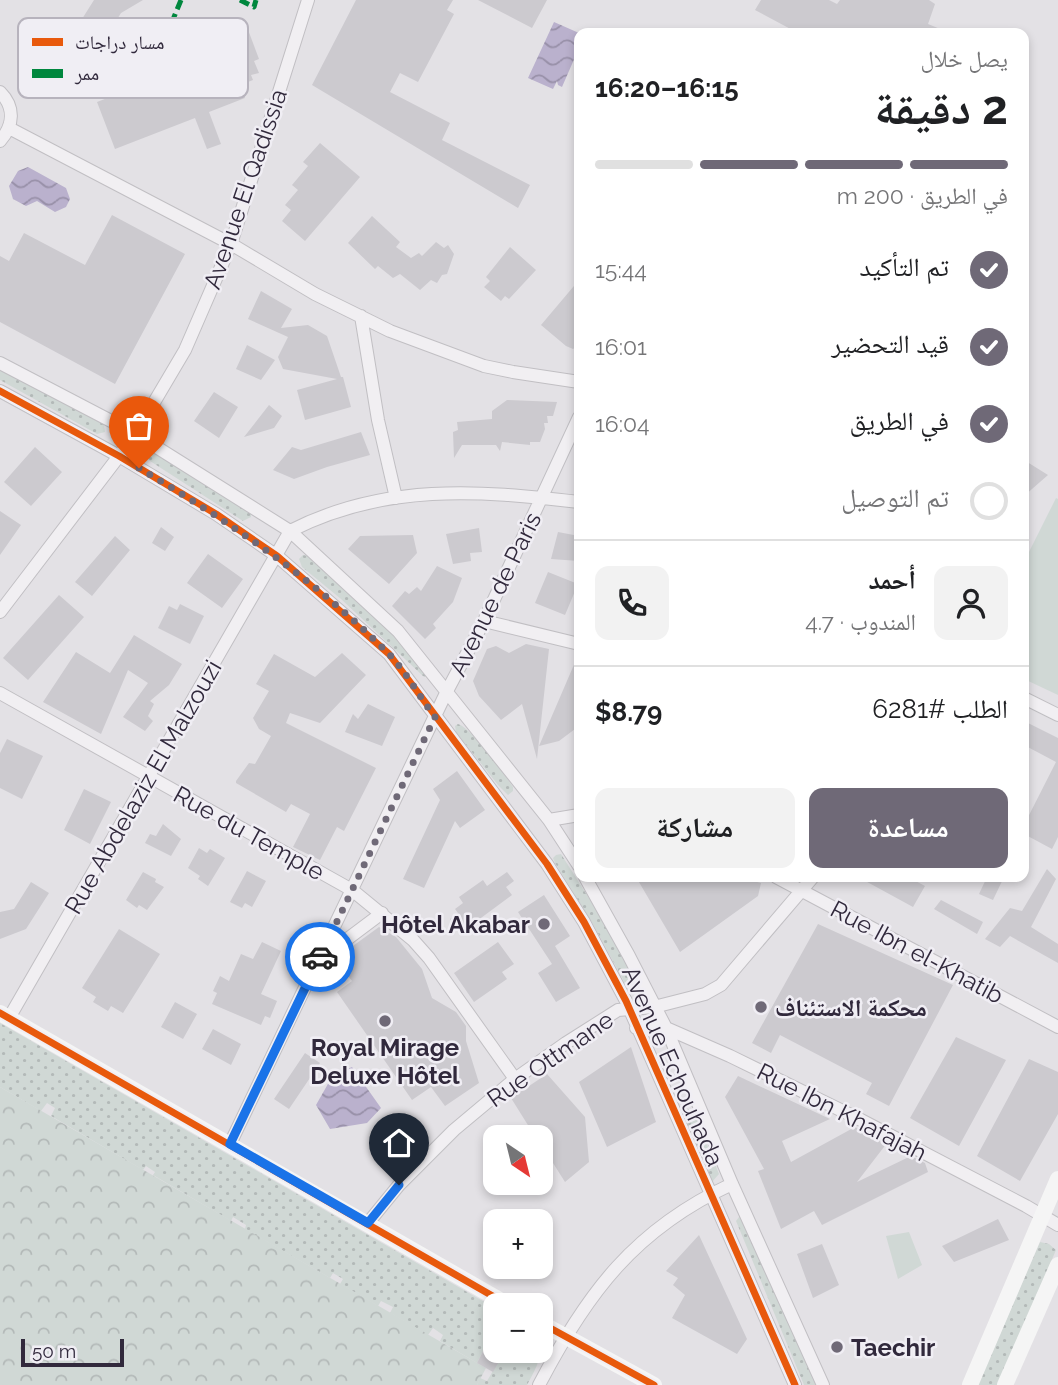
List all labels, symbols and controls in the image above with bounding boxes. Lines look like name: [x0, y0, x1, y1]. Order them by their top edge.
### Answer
legend: [18, 18, 248, 98]
text: مسار دراجات: [75, 31, 165, 54]
text: يصل خلال: [920, 45, 1008, 72]
text: ممر: [74, 62, 99, 85]
text: 16:15–16:20: [595, 73, 739, 103]
text: 2 دقيقة: [874, 81, 1008, 135]
street label: Avenue El Qadissia: [197, 85, 293, 293]
text: في الطريق · 200 m: [837, 182, 1008, 209]
icon: check: [970, 251, 1008, 289]
text: تم التأكيد: [860, 252, 949, 282]
text: 15:44: [595, 256, 647, 283]
icon: check: [970, 328, 1008, 366]
text: قيد التحضير: [831, 329, 949, 359]
text: 16:01: [595, 333, 647, 360]
pin: [109, 396, 169, 468]
icon: check: [970, 405, 1008, 443]
text: في الطريق: [849, 406, 949, 436]
icon: bag: [120, 407, 158, 445]
text: 16:04: [595, 410, 650, 437]
text: تم التوصيل: [841, 483, 949, 513]
street label: Avenue de Paris: [443, 507, 547, 681]
text: أحمد: [868, 565, 916, 595]
button: phone: [595, 566, 669, 640]
button: person: [934, 566, 1008, 640]
text: المندوب · 4.7: [805, 608, 916, 635]
street label: Rue Abdelaziz El Malzouzi: [58, 655, 228, 919]
text: الطلب #6281: [872, 694, 1008, 724]
text: $8.79: [595, 697, 662, 727]
street label: Rue du Temple: [168, 780, 330, 886]
button: مشاركة: [595, 788, 795, 868]
button: مساعدة: [809, 788, 1008, 868]
street label: Rue Ibn el-Khatib: [826, 894, 1008, 1010]
place label: Hôtel Akabar: [381, 910, 530, 939]
marker: Hôtel Akabar: [536, 916, 552, 932]
courier: [285, 922, 355, 992]
icon: car: [301, 938, 339, 976]
street label: Avenue Echouhada: [616, 962, 730, 1170]
place label: محكمة الاستئناف: [775, 993, 927, 1022]
marker: محكمة الاستئناف: [753, 999, 769, 1015]
street label: Rue Ottmane: [481, 1005, 619, 1113]
marker: Royal Mirage Deluxe Hôtel: [377, 1013, 393, 1029]
place label: Royal Mirage Deluxe Hôtel: [310, 1033, 460, 1090]
street label: Rue Ibn Khafajah: [752, 1057, 932, 1167]
pin: [369, 1113, 429, 1185]
icon: home: [380, 1124, 418, 1162]
north arrow: [483, 1125, 553, 1195]
map controls: [483, 1125, 553, 1363]
button: +: [483, 1209, 553, 1279]
button: −: [483, 1293, 553, 1363]
place label: Taechir: [851, 1333, 935, 1362]
scale bar: [21, 1336, 124, 1368]
marker: Taechir: [829, 1339, 845, 1355]
text: 50 m: [32, 1340, 76, 1362]

